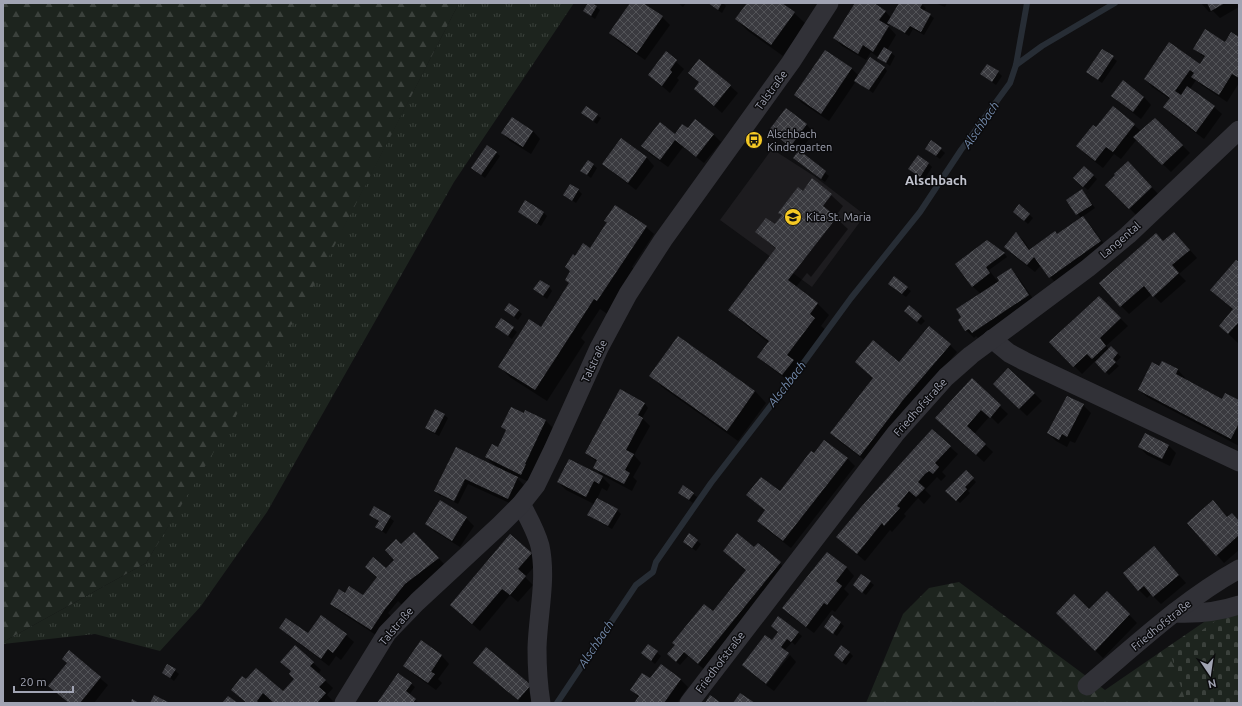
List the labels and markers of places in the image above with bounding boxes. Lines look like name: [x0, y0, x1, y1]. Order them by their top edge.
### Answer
place label: Alschbach Kindergarten: [767, 128, 832, 153]
bus stop icon: Alschbach Kindergarten: [744, 130, 764, 150]
school or university icon: Kita St. Maria: [783, 207, 803, 227]
place label: Kita St. Maria: [806, 211, 871, 223]

